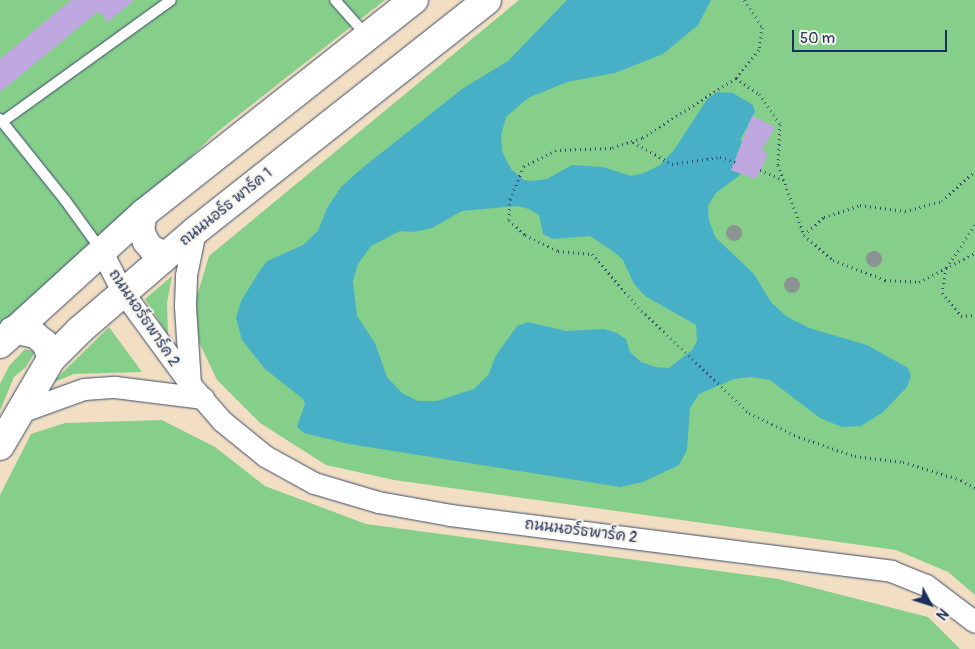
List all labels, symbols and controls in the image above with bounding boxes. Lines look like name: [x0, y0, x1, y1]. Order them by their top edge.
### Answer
scale bar: [795, 20, 950, 52]
text: 50 m: [800, 29, 835, 48]
street label: ถนนนอร์ธ พาร์ค 1: [176, 164, 276, 250]
street label: ถนนนอร์ธพาร์ค 2: [105, 266, 183, 370]
street label: ถนนนอร์ธพาร์ค 2: [524, 515, 638, 547]
north arrow: [905, 579, 955, 629]
text: N: [932, 605, 951, 623]

